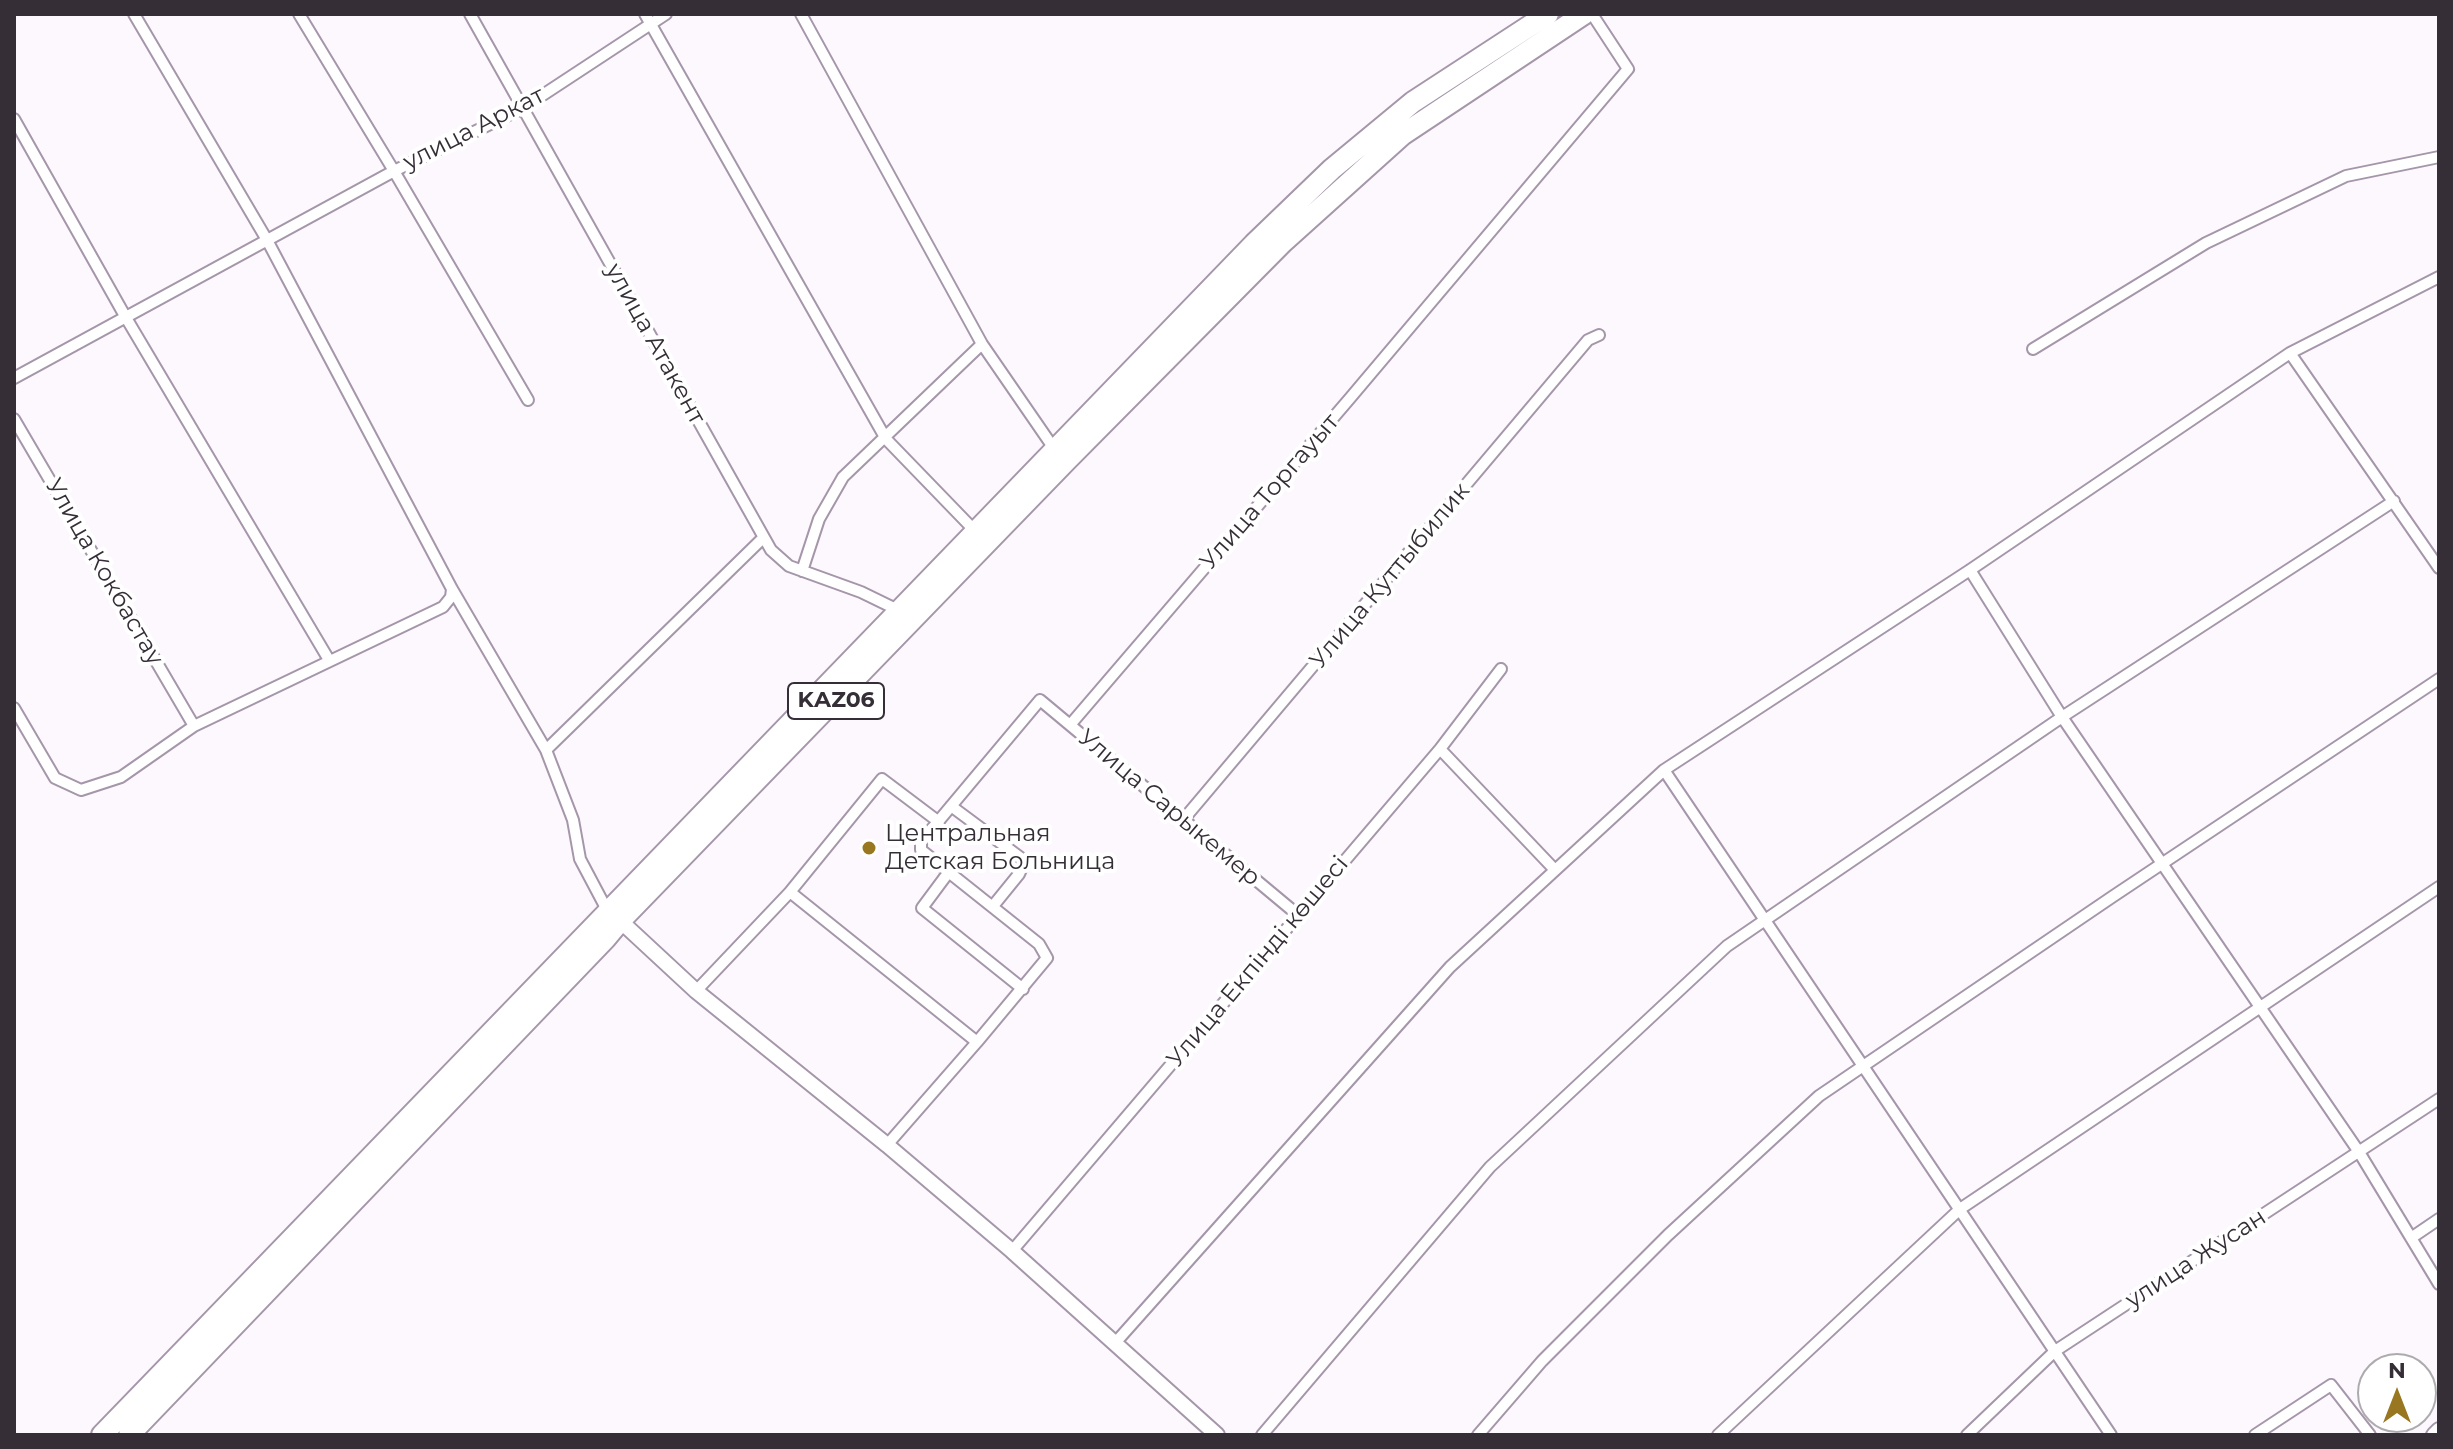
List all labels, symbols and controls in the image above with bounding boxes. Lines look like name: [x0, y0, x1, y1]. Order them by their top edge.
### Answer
street label: улица Аркат: [399, 81, 549, 177]
street label: улица Атакент: [599, 259, 711, 429]
street label: Улица Торгауыт: [1194, 408, 1346, 576]
street label: Улица Кокбастау: [39, 474, 169, 670]
street label: Улица Куттыбилик: [1304, 477, 1476, 675]
road number: KАZ06: [788, 683, 884, 719]
street label: Улица Сарыкемер: [1072, 723, 1266, 893]
place label: Центральная Детская Больница: [885, 820, 1115, 876]
marker: Центральная Детская Больница: [860, 839, 878, 857]
street label: Улица Екпінді көшесі: [1161, 850, 1355, 1074]
street label: улица Жусан: [2120, 1203, 2272, 1315]
north arrow: [2357, 1353, 2437, 1433]
text: N: [2388, 1357, 2406, 1384]

